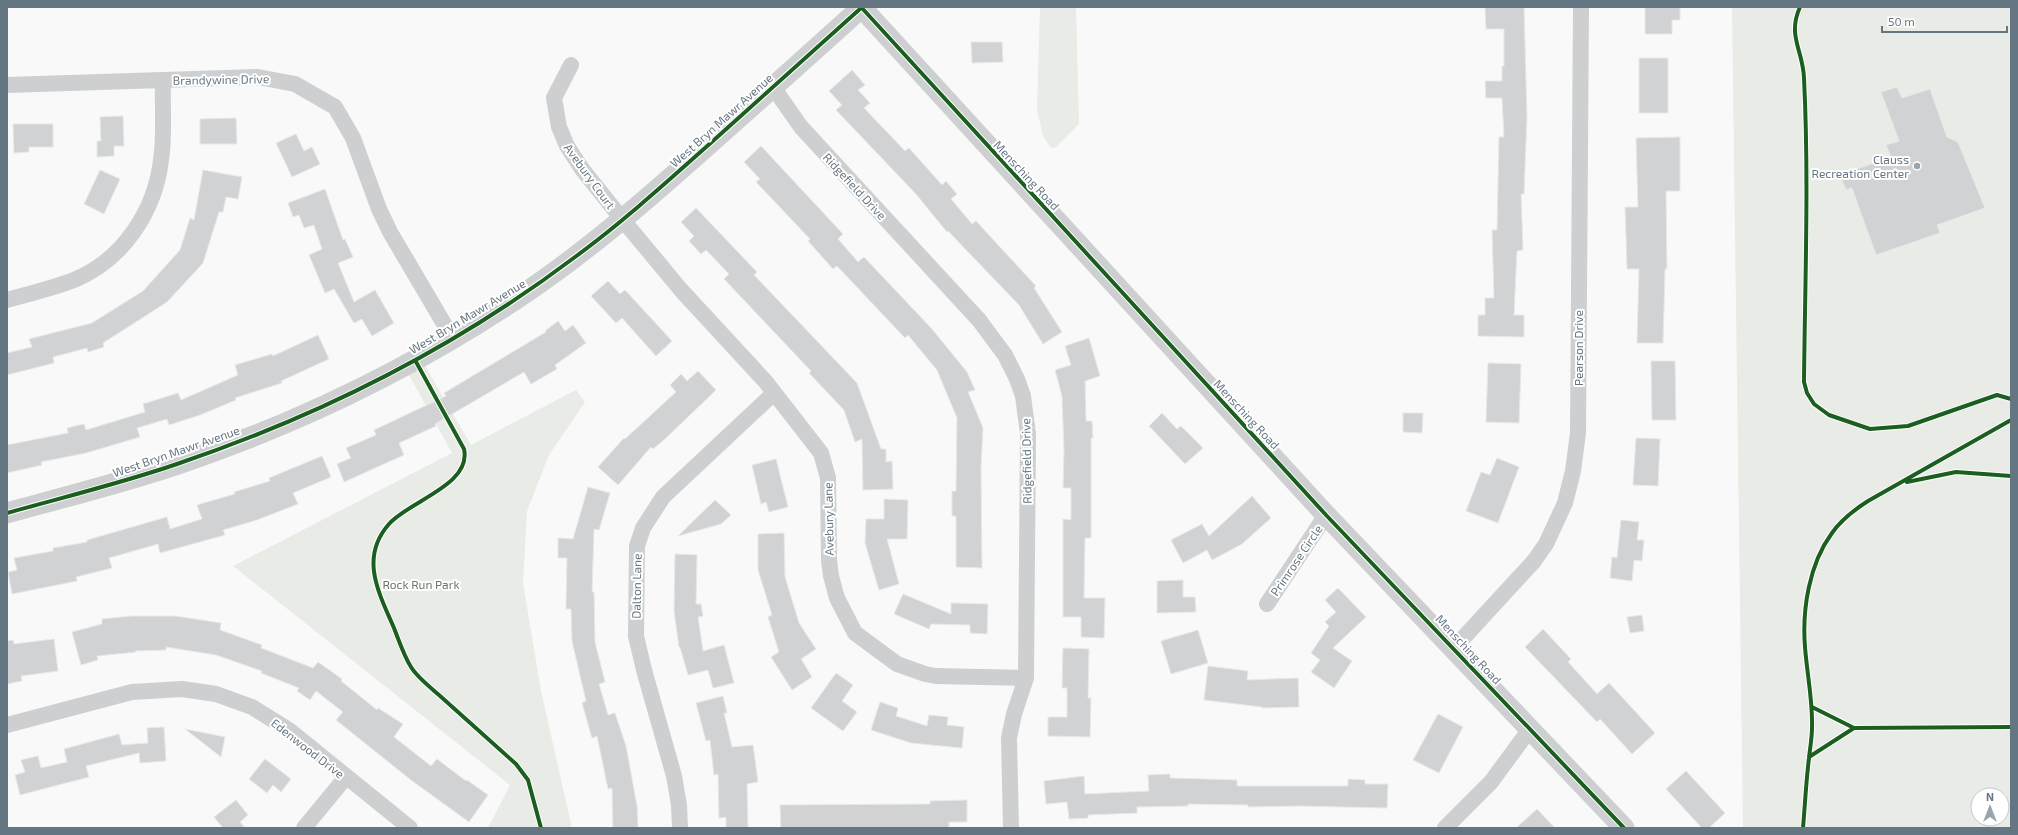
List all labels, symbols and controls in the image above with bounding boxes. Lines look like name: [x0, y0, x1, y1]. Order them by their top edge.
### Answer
scale bar: [1882, 8, 2007, 34]
text: 50 m: [1888, 14, 1915, 28]
street label: West Bryn Mawr Avenue: [667, 70, 775, 170]
street label: Brandywine Drive: [173, 71, 269, 87]
street label: Mensching Road: [991, 137, 1063, 213]
street label: Avebury Court: [562, 141, 619, 212]
street label: Ridgefield Drive: [821, 150, 889, 222]
place label: Clauss Recreation Center: [1812, 152, 1909, 180]
marker: Clauss Recreation Center: [1912, 161, 1922, 171]
street label: West Bryn Mawr Avenue: [406, 276, 528, 356]
street label: Pearson Drive: [1571, 310, 1585, 386]
street label: Mensching Road: [1211, 376, 1283, 452]
street label: Ridgefield Drive: [1018, 418, 1034, 504]
street label: West Bryn Mawr Avenue: [111, 423, 241, 479]
street label: Avebury Lane: [820, 482, 836, 556]
street label: Primrose Circle: [1267, 522, 1325, 598]
street label: Dalton Lane: [628, 553, 644, 619]
park label: Rock Run Park: [382, 577, 460, 591]
street label: Mensching Road: [1433, 611, 1505, 687]
street label: Edenwood Drive: [269, 715, 347, 781]
north arrow: [1970, 787, 2010, 827]
text: N: [1986, 790, 1994, 803]

